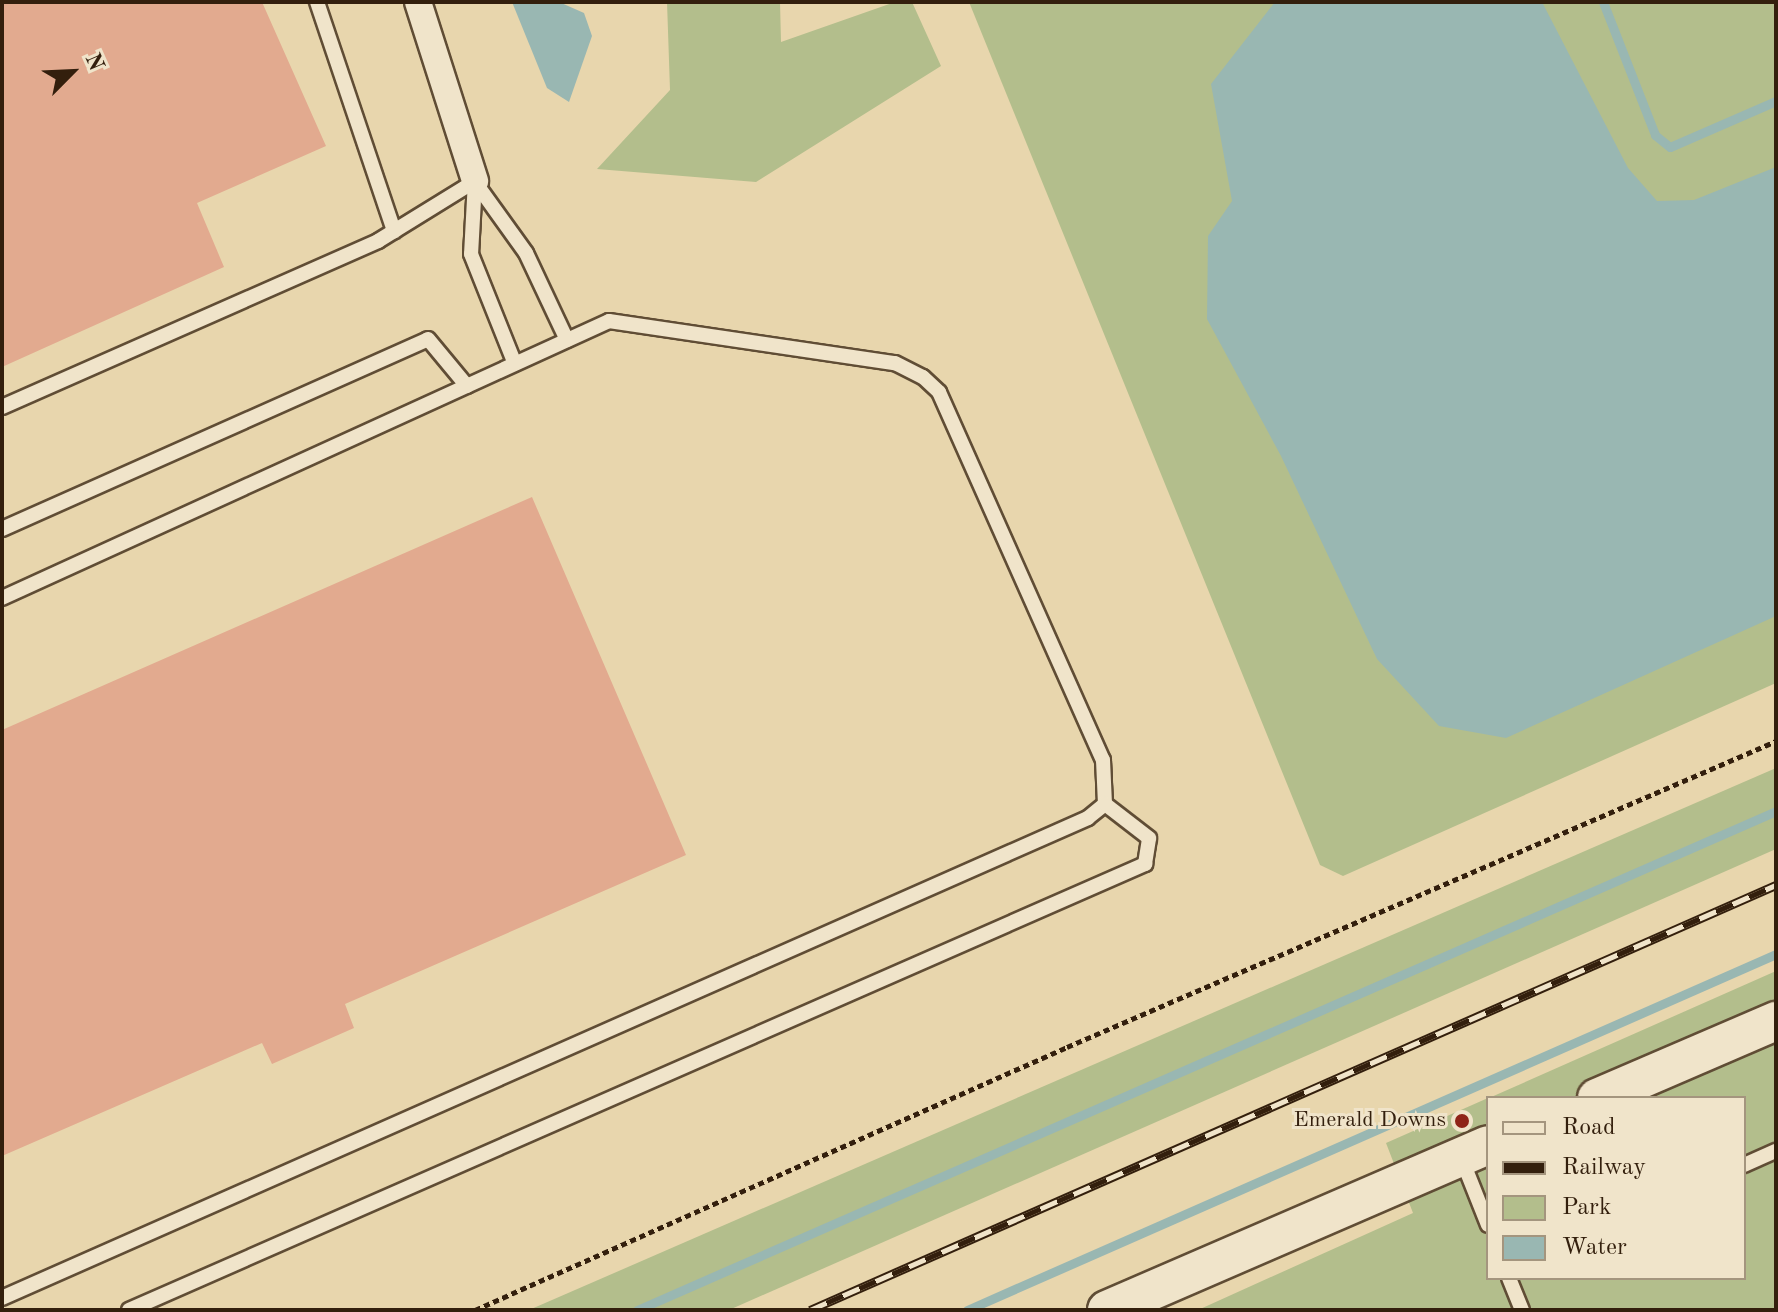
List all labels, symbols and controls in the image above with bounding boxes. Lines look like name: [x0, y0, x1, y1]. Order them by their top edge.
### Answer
north arrow: [32, 32, 112, 112]
text: N: [80, 50, 107, 74]
legend: [1486, 1096, 1746, 1280]
place label: Emerald Downs: [1294, 1108, 1446, 1134]
marker: Emerald Downs: [1453, 1112, 1471, 1130]
text: Road: [1562, 1116, 1615, 1140]
text: Railway: [1562, 1156, 1646, 1180]
text: Park: [1562, 1196, 1611, 1220]
text: Water: [1562, 1236, 1627, 1260]

